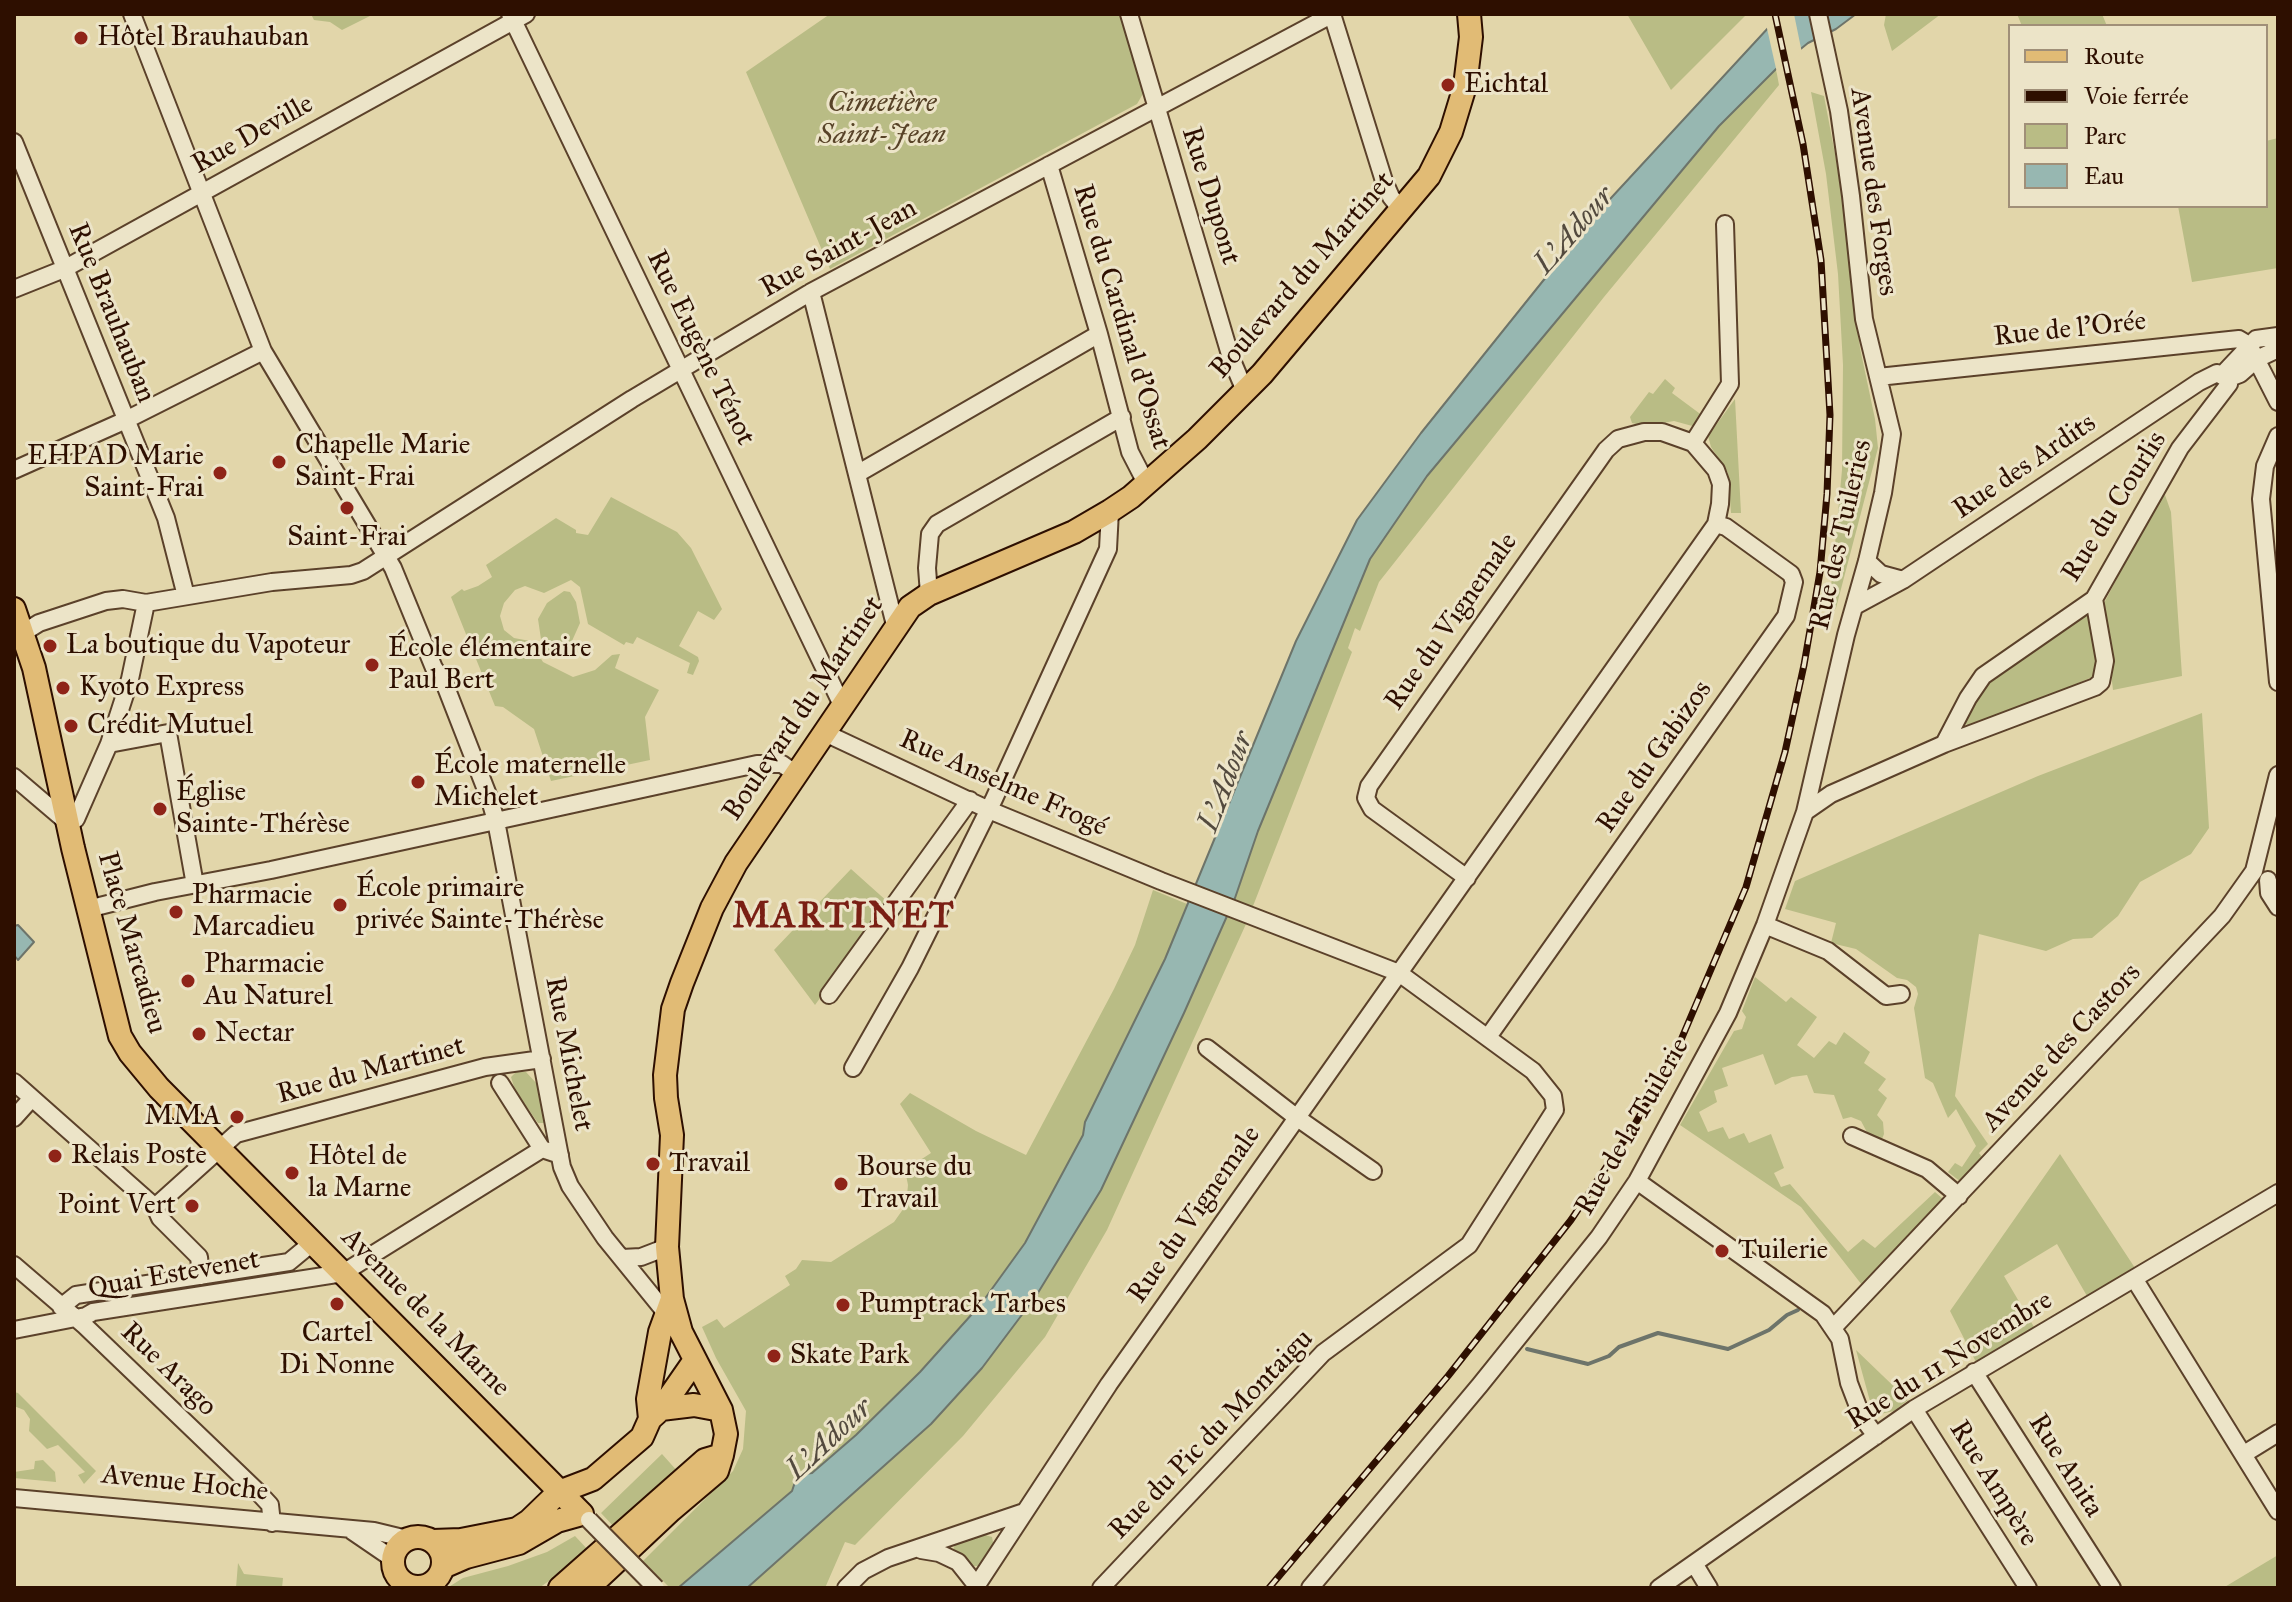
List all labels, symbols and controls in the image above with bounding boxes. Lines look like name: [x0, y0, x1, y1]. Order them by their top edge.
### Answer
place label: Hôtel Brauhauban: [97, 21, 309, 55]
legend: [2008, 24, 2268, 208]
marker: Hôtel Brauhauban: [72, 29, 90, 47]
text: Route: [2084, 41, 2144, 71]
place label: Eichtal: [1464, 68, 1548, 102]
marker: Eichtal: [1439, 76, 1457, 94]
text: Voie ferrée: [2084, 81, 2189, 111]
street label: Avenue des Forges: [1842, 86, 1904, 298]
park label: Cimetière Saint-Jean: [818, 87, 946, 153]
street label: Rue Deville: [186, 88, 320, 182]
text: Parc: [2084, 121, 2126, 151]
street label: Rue Dupont: [1173, 123, 1247, 269]
text: Eau: [2084, 161, 2124, 191]
street label: Boulevard du Martinet: [1204, 166, 1402, 386]
street label: Rue du Cardinal d'Ossat: [1065, 180, 1177, 454]
water label: L'Adour: [1527, 180, 1623, 282]
street label: Rue Saint-Jean: [755, 192, 923, 306]
street label: Rue Brauhauban: [60, 218, 162, 408]
street label: Rue Eugène Ténot: [638, 245, 762, 451]
street label: Rue de l'Orée: [1992, 305, 2148, 355]
street label: Rue des Ardits: [1947, 407, 2103, 527]
street label: Rue du Courlis: [2055, 425, 2175, 589]
place label: Chapelle Marie Saint-Frai: [295, 429, 470, 495]
street label: Rue des Tuileries: [1804, 436, 1880, 634]
place label: EHPAD Marie Saint-Frai: [27, 440, 204, 506]
marker: Chapelle Marie Saint-Frai: [270, 453, 288, 471]
marker: EHPAD Marie Saint-Frai: [211, 464, 229, 482]
marker: Saint-Frai: [338, 499, 356, 517]
place label: Saint-Frai: [287, 521, 407, 555]
street label: Rue du Vignemale: [1378, 527, 1526, 717]
street label: Boulevard du Martinet: [717, 591, 891, 827]
place label: La boutique du Vapoteur: [66, 629, 350, 663]
place label: École élémentaire Paul Bert: [388, 632, 592, 698]
marker: La boutique du Vapoteur: [41, 637, 59, 655]
marker: École élémentaire Paul Bert: [363, 656, 381, 674]
place label: Kyoto Express: [79, 671, 244, 705]
street label: Rue du Gabizos: [1590, 674, 1720, 840]
marker: Kyoto Express: [54, 679, 72, 697]
place label: Crédit Mutuel: [87, 709, 253, 743]
marker: Crédit Mutuel: [62, 717, 80, 735]
street label: Rue Anselme Frogé: [894, 723, 1112, 845]
water label: L'Adour: [1191, 727, 1263, 837]
place label: École maternelle Michelet: [434, 749, 626, 815]
marker: École maternelle Michelet: [409, 773, 427, 791]
place label: Église Sainte-Thérèse: [176, 776, 350, 842]
marker: Église Sainte-Thérèse: [151, 800, 169, 818]
street label: Place Marcadieu: [89, 848, 173, 1038]
place label: École primaire privée Sainte-Thérèse: [356, 872, 604, 938]
place label: Pharmacie Marcadieu: [192, 879, 315, 945]
marker: École primaire privée Sainte-Thérèse: [331, 896, 349, 914]
district label: MARTINET: [732, 896, 956, 940]
marker: Pharmacie Marcadieu: [167, 903, 185, 921]
place label: Pharmacie Au Naturel: [204, 948, 333, 1014]
street label: Avenue des Castors: [1975, 957, 2149, 1139]
marker: Pharmacie Au Naturel: [179, 972, 197, 990]
street label: Rue Michelet: [537, 974, 599, 1134]
place label: Nectar: [215, 1017, 294, 1051]
marker: Nectar: [190, 1025, 208, 1043]
street label: Rue du Martinet: [274, 1030, 468, 1112]
street label: Rue de la Tuilerie: [1569, 1032, 1697, 1222]
place label: MMA: [144, 1100, 221, 1134]
marker: MMA: [228, 1108, 246, 1126]
street label: Rue du Vignemale: [1121, 1120, 1269, 1310]
place label: Relais Poste: [71, 1139, 207, 1173]
place label: Hôtel de la Marne: [308, 1140, 411, 1206]
marker: Relais Poste: [46, 1147, 64, 1165]
place label: Travail: [669, 1147, 750, 1181]
place label: Bourse du Travail: [857, 1151, 972, 1217]
marker: Travail: [644, 1155, 662, 1173]
marker: Hôtel de la Marne: [283, 1164, 301, 1182]
marker: Bourse du Travail: [832, 1175, 850, 1193]
place label: Point Vert: [58, 1189, 176, 1223]
marker: Point Vert: [183, 1197, 201, 1215]
street label: Avenue de la Marne: [333, 1221, 517, 1405]
place label: Tuilerie: [1738, 1234, 1828, 1268]
marker: Tuilerie: [1713, 1242, 1731, 1260]
street label: Quai Estevenet: [86, 1243, 262, 1307]
street label: Rue du 11 Novembre: [1841, 1284, 2059, 1438]
place label: Pumptrack Tarbes: [859, 1288, 1066, 1322]
marker: Cartel Di Nonne: [328, 1295, 346, 1313]
marker: Pumptrack Tarbes: [834, 1296, 852, 1314]
street label: Rue Arago: [113, 1316, 223, 1424]
place label: Cartel Di Nonne: [279, 1317, 395, 1383]
street label: Rue du Pic du Montaigu: [1103, 1323, 1321, 1547]
place label: Skate Park: [790, 1339, 909, 1373]
marker: Skate Park: [765, 1347, 783, 1365]
water label: L'Adour: [779, 1391, 881, 1489]
street label: Rue Anita: [2020, 1408, 2110, 1524]
street label: Rue Ampère: [1941, 1415, 2045, 1553]
street label: Avenue Hoche: [100, 1459, 270, 1509]

